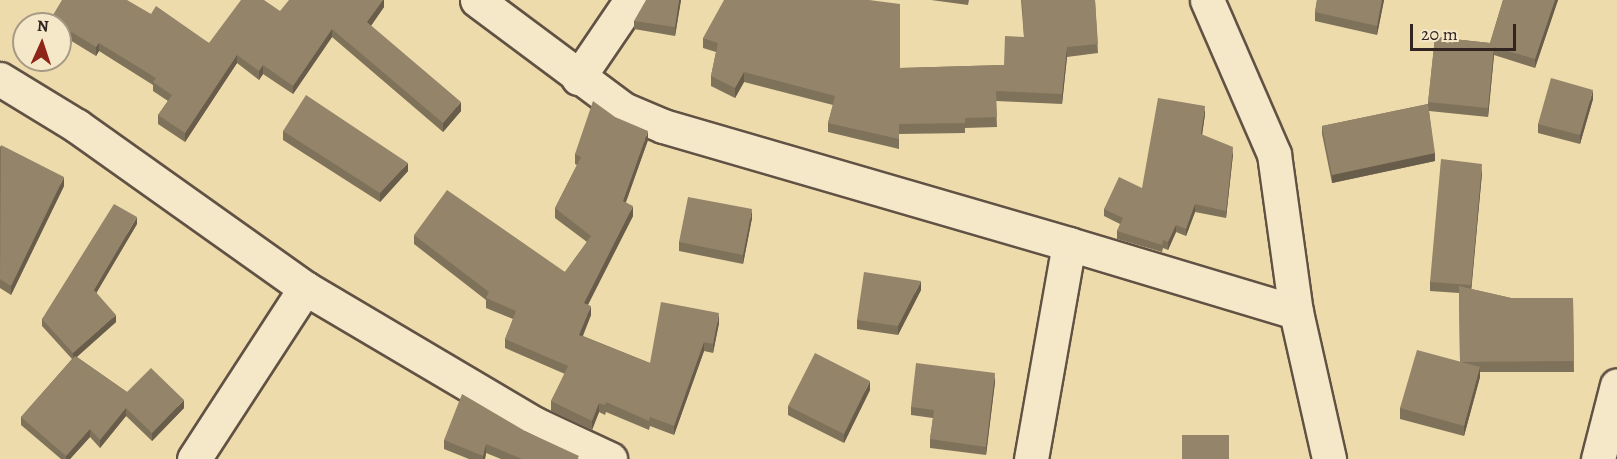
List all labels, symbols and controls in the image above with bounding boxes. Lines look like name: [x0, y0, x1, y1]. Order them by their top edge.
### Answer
north arrow: [12, 12, 72, 72]
scale bar: [1413, 12, 1520, 50]
text: N: [36, 15, 49, 37]
text: 20 m: [1421, 22, 1458, 46]

